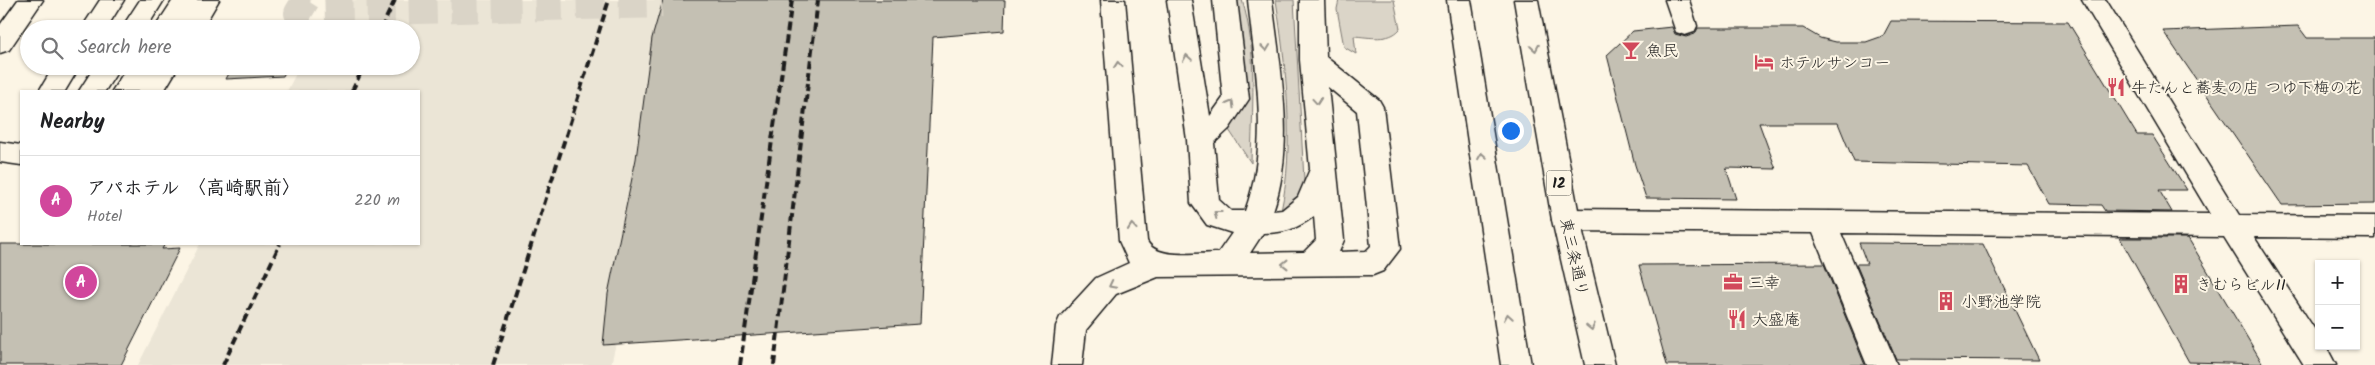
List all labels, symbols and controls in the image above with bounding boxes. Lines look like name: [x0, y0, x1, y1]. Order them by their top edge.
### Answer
search box: [20, 20, 420, 75]
text: Search here: [78, 33, 172, 63]
icon: search: [38, 34, 66, 62]
bar icon: 魚民: [1620, 39, 1642, 61]
place label: 魚民: [1646, 39, 1678, 64]
one-way arrow: [1261, 44, 1272, 52]
one-way arrow: [1529, 44, 1539, 52]
hotel icon: ホテルサンコー: [1753, 51, 1775, 73]
place label: ホテルサンコー: [1779, 51, 1890, 76]
one-way arrow: [1183, 54, 1193, 63]
one-way arrow: [1113, 61, 1124, 69]
restaurant icon: 牛たんと蕎麦の店 つゆ下梅の花: [2105, 76, 2127, 98]
place label: 牛たんと蕎麦の店 つゆ下梅の花: [2131, 76, 2361, 101]
one-way arrow: [1311, 97, 1322, 105]
one-way arrow: [1225, 101, 1235, 110]
text: Nearby: [40, 106, 105, 139]
your location: [1498, 118, 1524, 144]
one-way arrow: [1477, 152, 1488, 160]
road number: 12: [1546, 170, 1572, 196]
text: アパホテル 〈高崎駅前〉: [87, 174, 301, 204]
text: A: [51, 188, 61, 213]
text: 220 m: [354, 188, 400, 213]
text: Hotel: [87, 204, 122, 229]
one-way arrow: [1213, 211, 1222, 220]
street label: 東三条通り: [1552, 216, 1595, 299]
one-way arrow: [1126, 223, 1137, 231]
one-way arrow: [1281, 259, 1288, 269]
map controls: [2315, 260, 2360, 350]
button: +: [2315, 260, 2360, 305]
pin: A: [65, 263, 97, 301]
office icon: 三幸: [1722, 271, 1744, 293]
place label: 三幸: [1748, 271, 1780, 296]
building icon: きむらビルII: [2170, 273, 2192, 295]
place label: きむらビルII: [2196, 273, 2286, 298]
one-way arrow: [1108, 279, 1117, 289]
building icon: 小野池学院: [1935, 290, 1957, 312]
place label: 小野池学院: [1961, 290, 2041, 315]
button: −: [2315, 305, 2360, 350]
restaurant icon: 大盛庵: [1726, 308, 1748, 330]
place label: 大盛庵: [1752, 308, 1800, 333]
one-way arrow: [1503, 313, 1513, 321]
one-way arrow: [1585, 323, 1596, 332]

